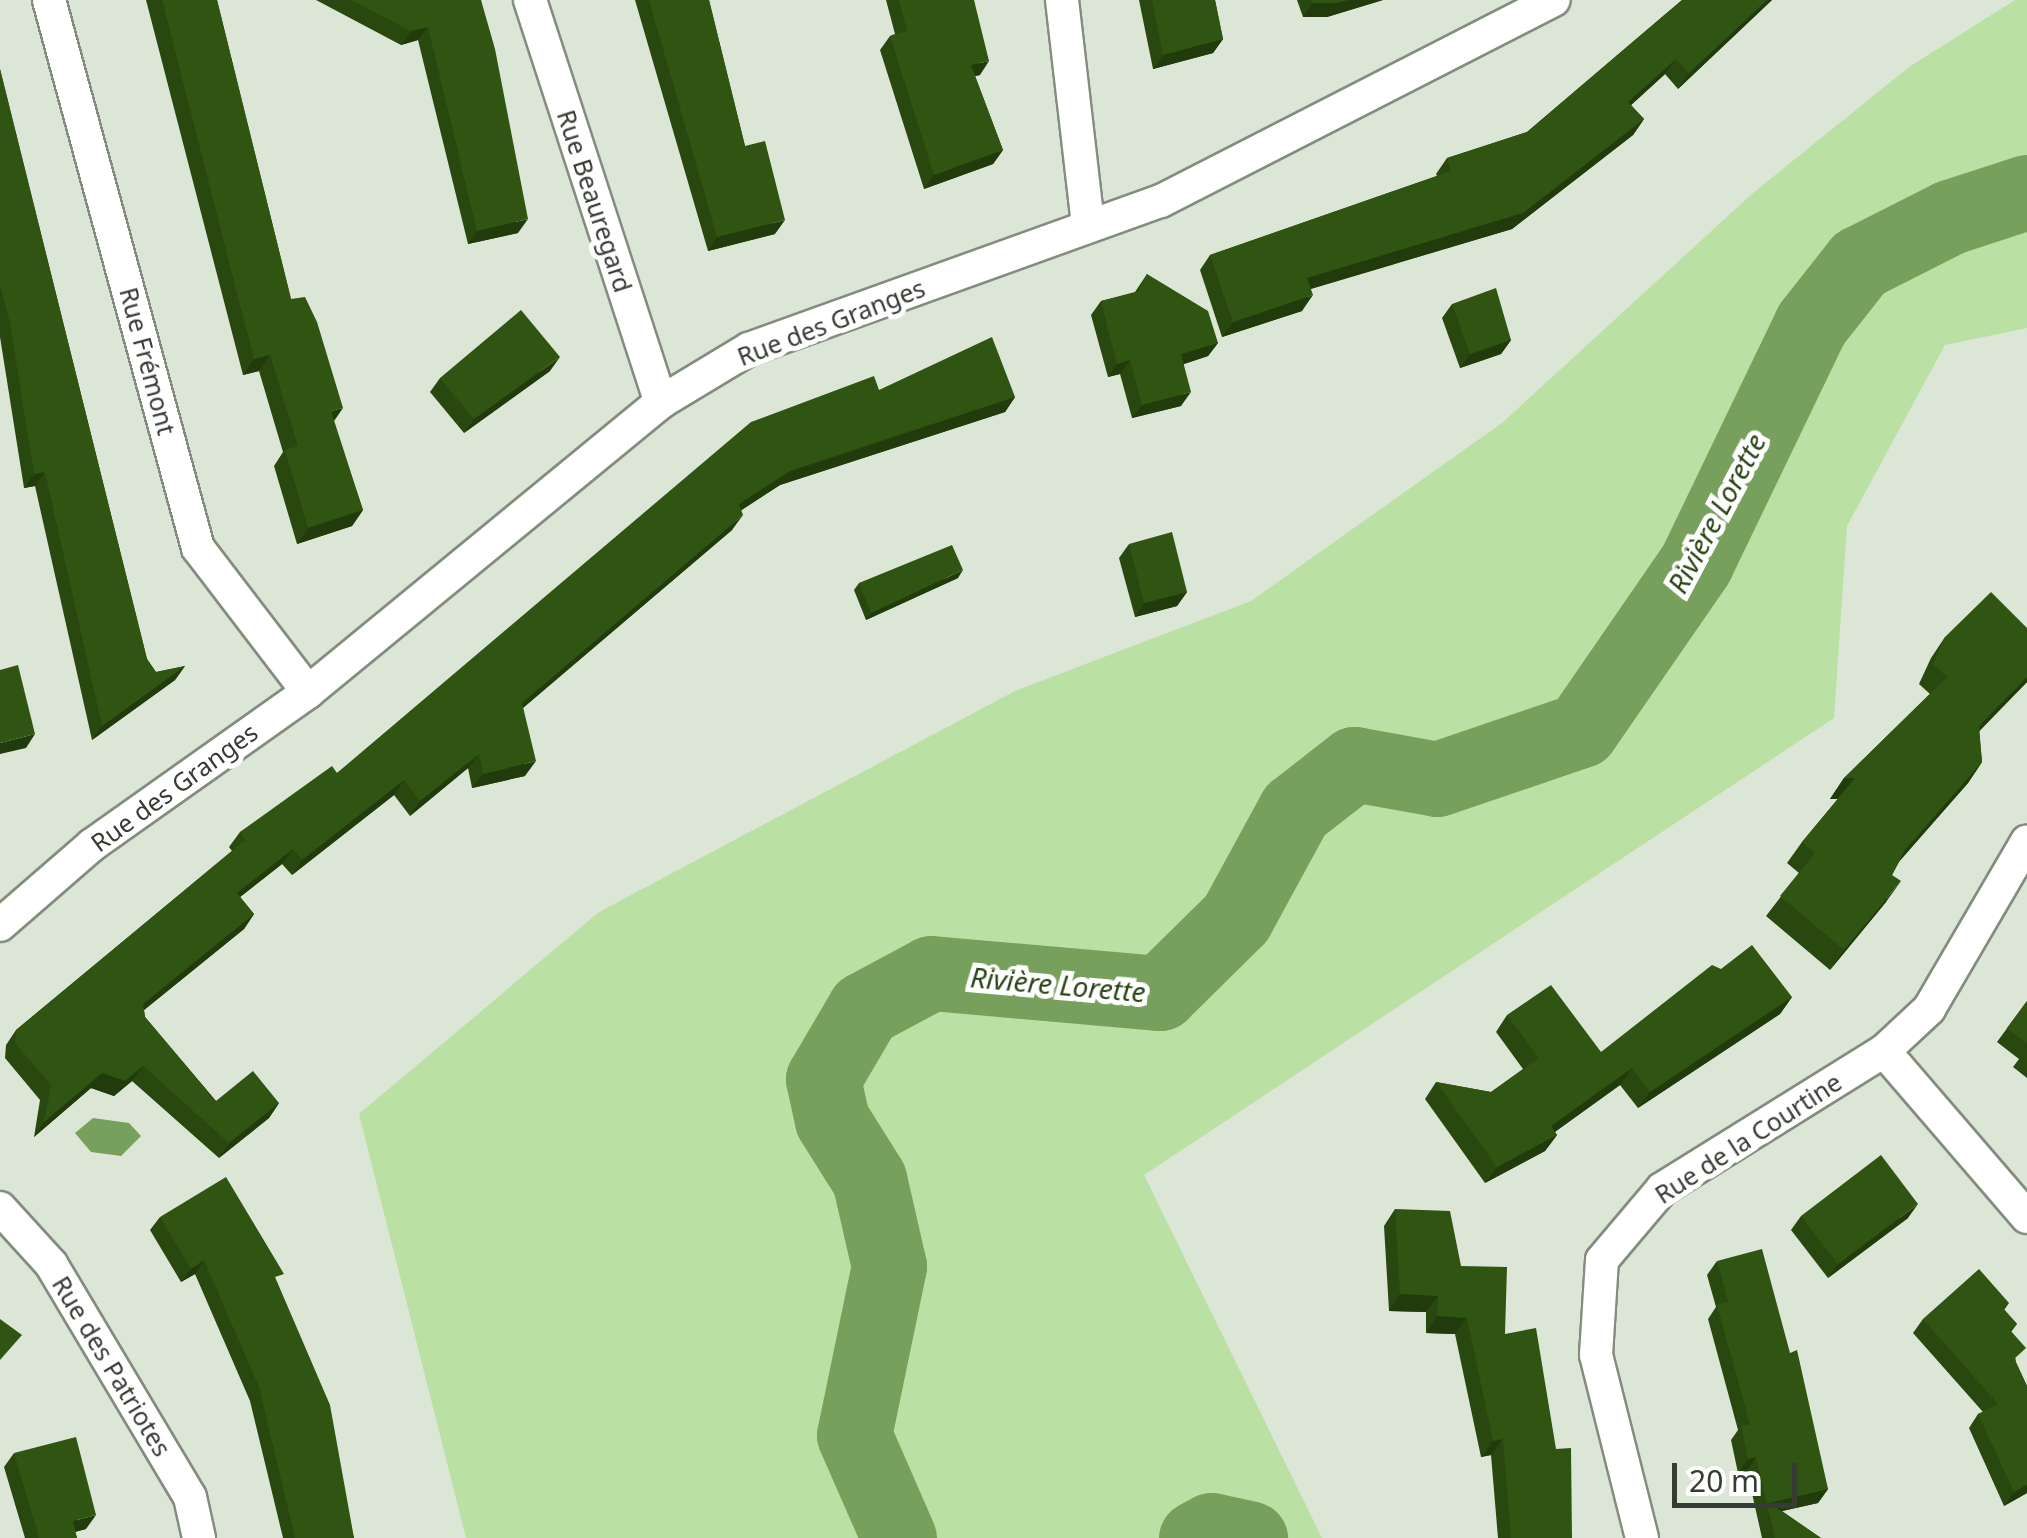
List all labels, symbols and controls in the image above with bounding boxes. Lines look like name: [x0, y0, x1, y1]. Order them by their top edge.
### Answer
street label: Rue Beauregard: [551, 106, 639, 296]
street label: Rue des Granges: [733, 272, 929, 372]
street label: Rue Frémont: [114, 284, 182, 438]
water label: Rivière Lorette: [1660, 428, 1772, 598]
street label: Rue des Granges: [85, 717, 263, 857]
water label: Rivière Lorette: [969, 960, 1147, 1008]
street label: Rue de la Courtine: [1649, 1067, 1847, 1209]
street label: Rue des Patriotes: [46, 1271, 178, 1461]
scale bar: [1677, 1443, 1802, 1505]
text: 20 m: [1689, 1460, 1759, 1501]

